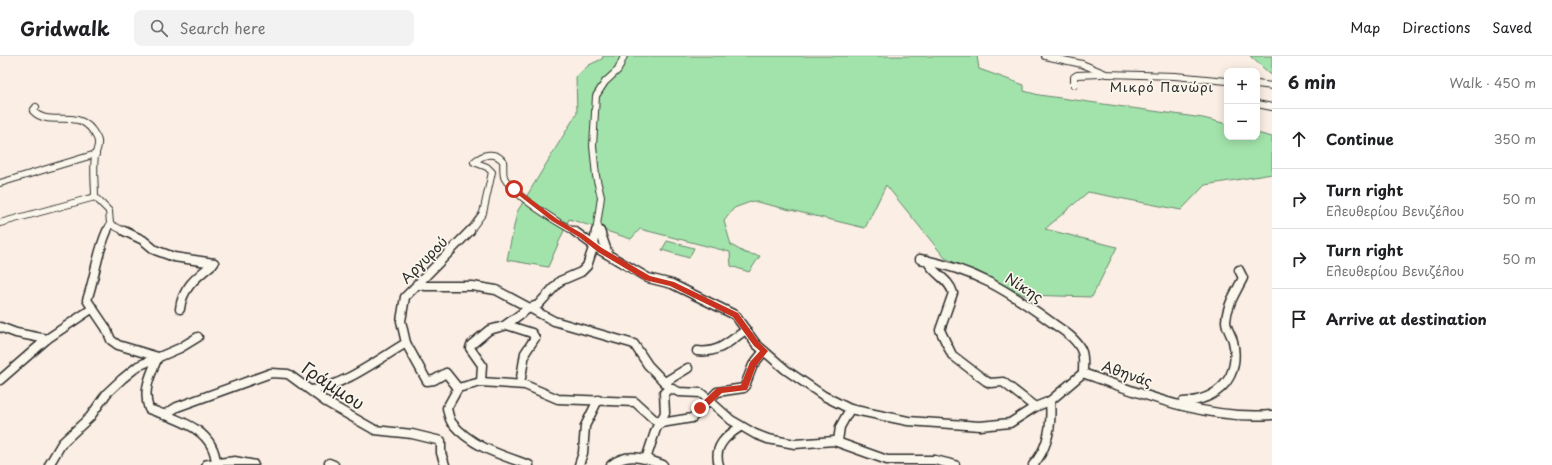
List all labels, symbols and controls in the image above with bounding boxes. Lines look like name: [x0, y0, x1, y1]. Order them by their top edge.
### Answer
search box: [134, 10, 414, 46]
text: Gridwalk: [20, 14, 110, 42]
text: Search here: [180, 16, 265, 39]
icon: search: [148, 17, 170, 39]
text: Map: [1350, 17, 1380, 38]
text: Directions: [1402, 17, 1470, 38]
text: Saved: [1492, 17, 1532, 38]
map controls: [1224, 68, 1260, 140]
button: +: [1224, 68, 1260, 104]
text: 6 min: [1288, 69, 1336, 95]
text: Walk · 450 m: [1450, 73, 1536, 92]
district label: Μικρό Πανώρι: [1110, 77, 1214, 96]
button: −: [1224, 104, 1260, 140]
text: Continue: [1326, 127, 1394, 150]
icon: ahead: [1288, 128, 1310, 150]
text: 350 m: [1494, 129, 1536, 148]
text: Turn right: [1326, 178, 1403, 201]
route start: [505, 180, 523, 198]
icon: right: [1288, 188, 1310, 210]
text: 50 m: [1502, 189, 1536, 208]
text: Ελευθερίου Βενιζέλου: [1326, 201, 1464, 220]
street label: Αργυρού: [395, 231, 452, 288]
text: Turn right: [1326, 238, 1403, 261]
icon: right: [1288, 248, 1310, 270]
text: 50 m: [1502, 249, 1536, 268]
text: Ελευθερίου Βενιζέλου: [1326, 261, 1464, 280]
street label: Νίκης: [1001, 268, 1047, 307]
text: Arrive at destination: [1326, 307, 1487, 330]
icon: arrive: [1288, 308, 1310, 330]
street label: Γράμμου: [297, 355, 370, 416]
street label: Αθηνάς: [1099, 355, 1155, 392]
route end: [691, 399, 709, 417]

